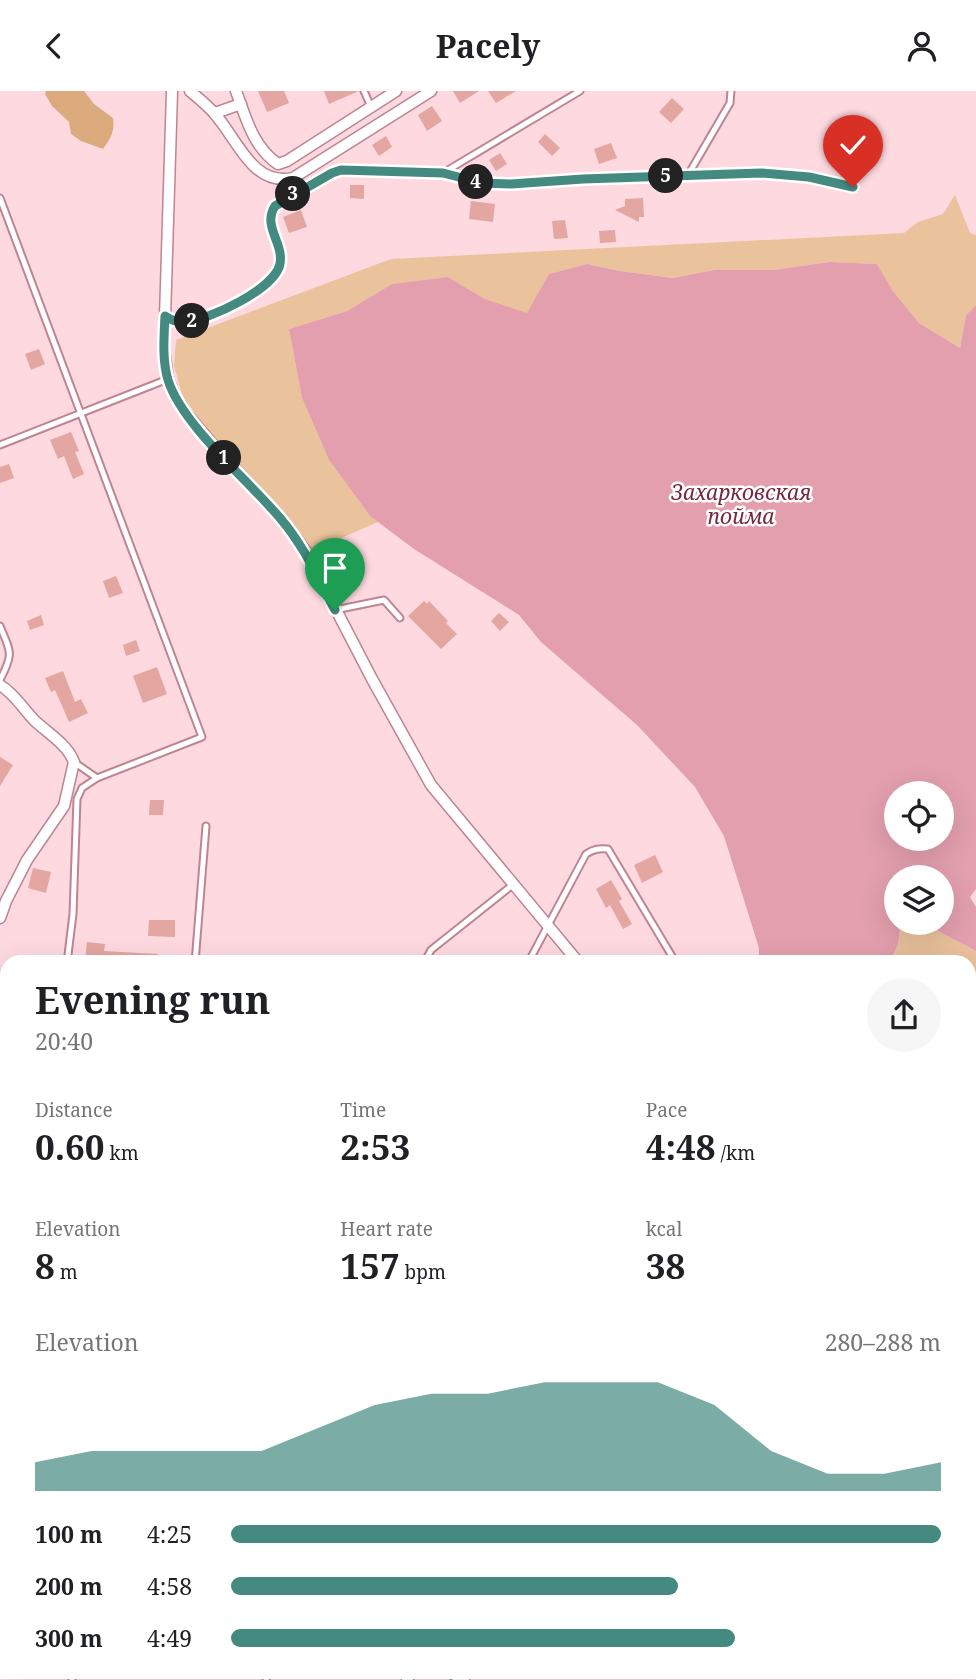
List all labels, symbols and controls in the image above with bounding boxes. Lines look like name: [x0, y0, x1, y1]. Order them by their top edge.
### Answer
text: Pacely: [436, 24, 540, 67]
icon: back: [35, 27, 73, 65]
icon: person: [903, 27, 941, 65]
pin: [823, 115, 883, 187]
icon: check: [834, 126, 872, 164]
pin: 5: [648, 159, 684, 193]
text: 5: [660, 162, 671, 188]
pin: 4: [458, 165, 494, 199]
text: 4: [470, 168, 481, 194]
pin: 3: [276, 177, 310, 211]
text: 3: [287, 180, 298, 206]
pin: 2: [174, 303, 210, 338]
text: 2: [186, 307, 197, 333]
pin: 1: [206, 441, 242, 475]
text: 1: [218, 444, 229, 470]
water label: Захарковская пойма: [671, 478, 811, 530]
pin: [305, 538, 365, 610]
icon: arrive: [316, 549, 354, 587]
map controls: [884, 781, 954, 935]
button: locate: [884, 781, 954, 851]
button: layers: [884, 865, 954, 935]
text: Evening run: [35, 973, 270, 1025]
button: share: [867, 978, 941, 1052]
text: 20:40: [35, 1025, 93, 1057]
text: Distance: [35, 1097, 113, 1123]
text: Time: [340, 1097, 386, 1123]
text: Pace: [646, 1097, 687, 1123]
text: 0.60: [35, 1123, 105, 1170]
text: 2:53: [340, 1123, 410, 1170]
text: 4:48: [646, 1123, 716, 1170]
text: km: [105, 1140, 139, 1166]
text: /km: [716, 1140, 755, 1166]
text: Elevation: [35, 1216, 121, 1242]
text: Heart rate: [340, 1216, 433, 1242]
text: kcal: [646, 1216, 682, 1242]
text: 8: [35, 1242, 55, 1289]
text: 157: [340, 1242, 400, 1289]
text: 38: [646, 1242, 685, 1289]
text: m: [55, 1259, 78, 1285]
text: bpm: [400, 1259, 446, 1285]
text: Elevation: [35, 1326, 139, 1358]
text: 280–288 m: [825, 1326, 941, 1358]
text: 100 m: [35, 1518, 103, 1550]
text: 4:25: [147, 1518, 192, 1550]
text: 200 m: [35, 1570, 103, 1602]
text: 4:58: [147, 1570, 192, 1602]
text: 300 m: [35, 1622, 103, 1654]
text: 4:49: [147, 1622, 192, 1654]

